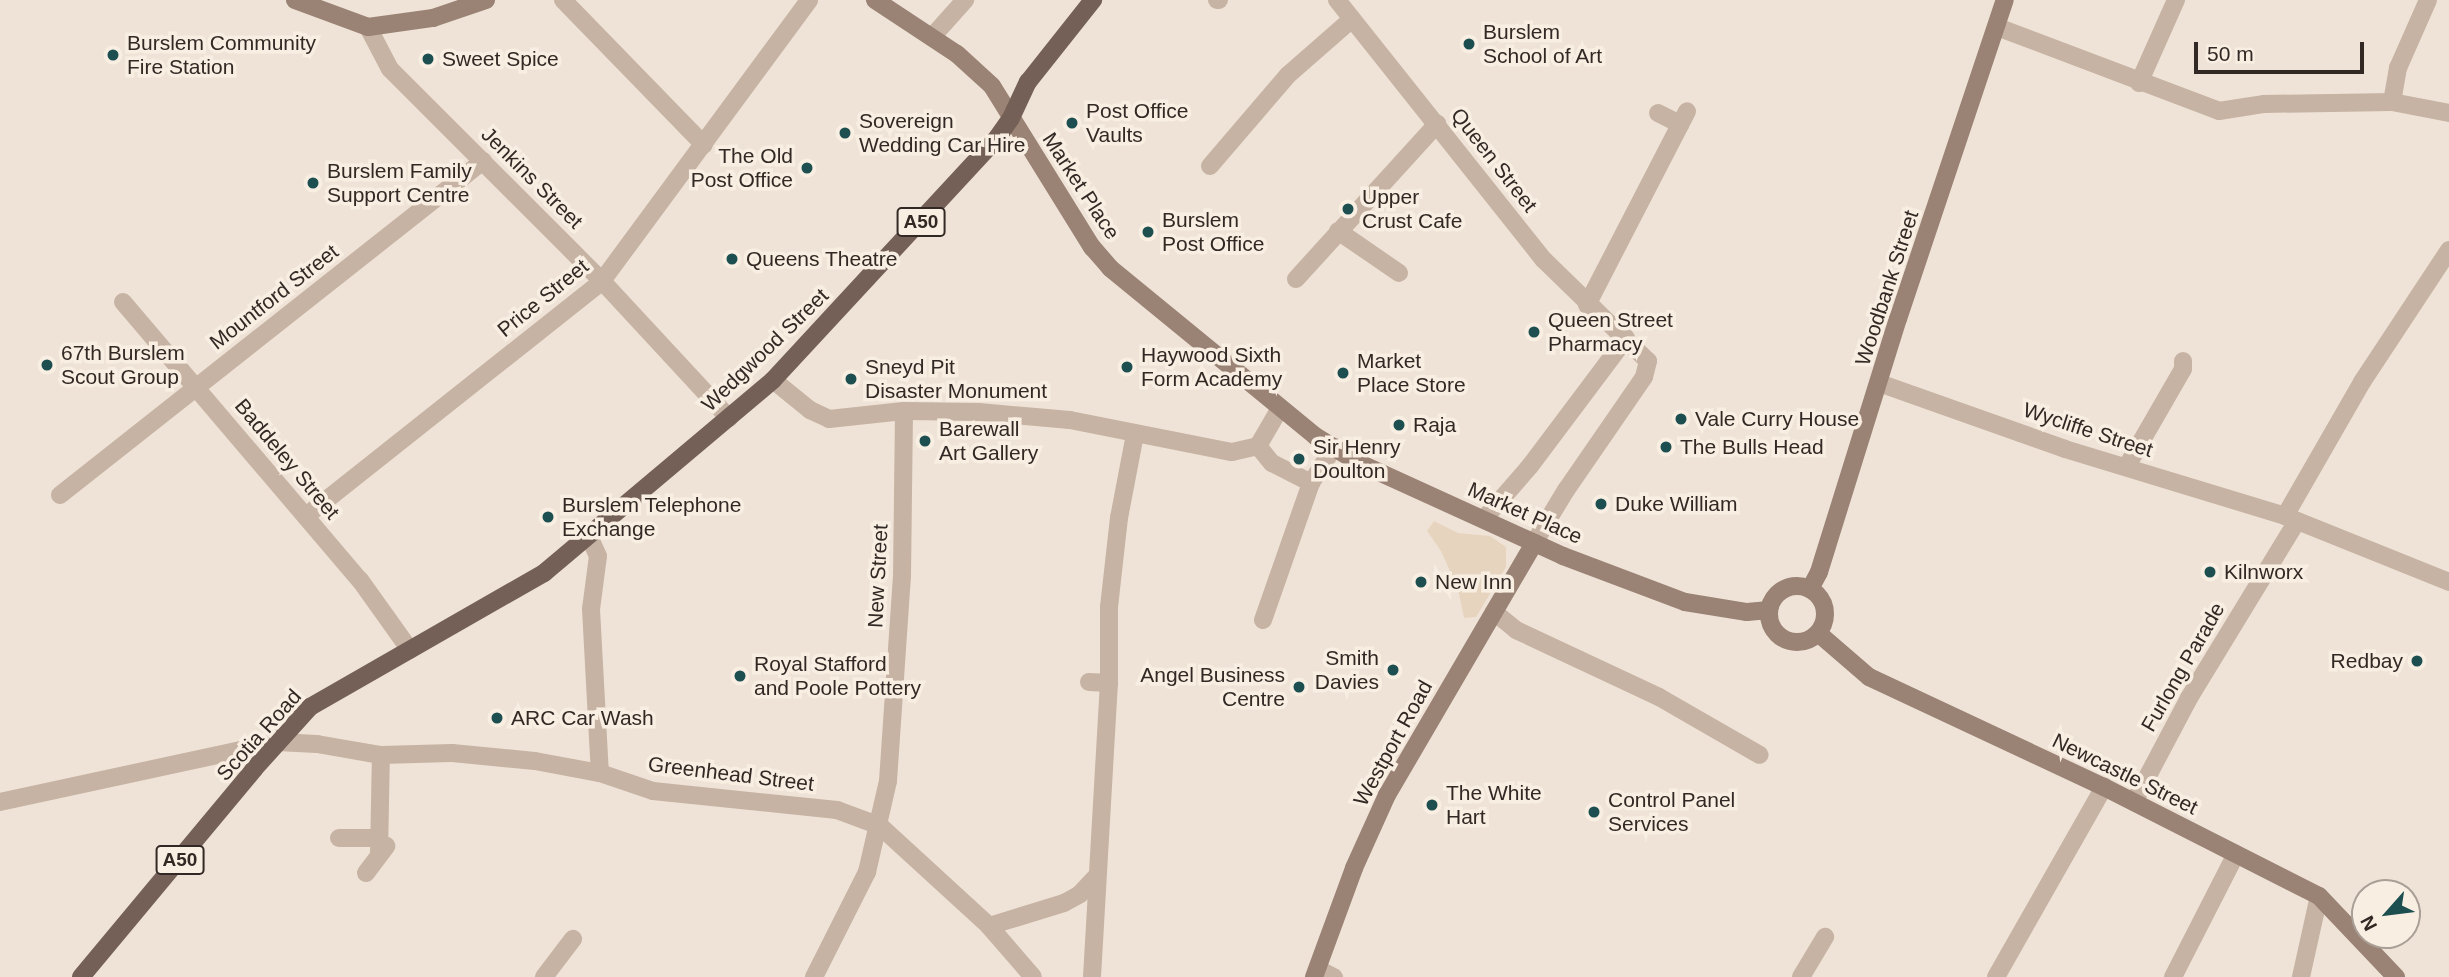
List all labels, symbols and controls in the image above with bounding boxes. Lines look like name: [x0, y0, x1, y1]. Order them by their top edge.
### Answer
place label: Burslem School of Art: [1483, 19, 1603, 69]
scale bar: [2197, 28, 2367, 72]
place label: Burslem Community Fire Station: [127, 30, 316, 80]
marker: Burslem School of Art: [1461, 36, 1477, 52]
text: 50 m: [2207, 42, 2254, 65]
place label: Sweet Spice: [442, 46, 559, 72]
marker: Burslem Community Fire Station: [105, 47, 121, 63]
marker: Sweet Spice: [420, 51, 436, 67]
place label: Post Office Vaults: [1086, 98, 1188, 148]
street label: Queen Street: [1446, 103, 1542, 217]
place label: Sovereign Wedding Car Hire: [859, 108, 1026, 158]
marker: Post Office Vaults: [1064, 115, 1080, 131]
street label: Jenkins Street: [476, 122, 588, 234]
marker: Sovereign Wedding Car Hire: [837, 125, 853, 141]
street label: Market Place: [1037, 128, 1125, 244]
place label: The Old Post Office: [691, 143, 793, 193]
place label: Burslem Family Support Centre: [327, 158, 472, 208]
marker: The Old Post Office: [799, 160, 815, 176]
marker: Burslem Family Support Centre: [305, 175, 321, 191]
place label: Upper Crust Cafe: [1362, 184, 1462, 234]
marker: Upper Crust Cafe: [1340, 201, 1356, 217]
road number: A50: [897, 206, 946, 238]
place label: Burslem Post Office: [1162, 207, 1264, 257]
street label: Woodbank Street: [1850, 207, 1924, 369]
marker: Burslem Post Office: [1140, 224, 1156, 240]
street label: Mountford Street: [205, 239, 343, 355]
place label: Queens Theatre: [746, 246, 898, 272]
marker: Queens Theatre: [724, 251, 740, 267]
street label: Price Street: [492, 254, 594, 342]
street label: Wedgwood Street: [696, 283, 834, 417]
place label: Queen Street Pharmacy: [1548, 307, 1673, 357]
marker: Queen Street Pharmacy: [1526, 324, 1542, 340]
place label: 67th Burslem Scout Group: [61, 340, 185, 390]
place label: Haywood Sixth Form Academy: [1141, 342, 1283, 392]
place label: Market Place Store: [1357, 348, 1466, 398]
place label: Sneyd Pit Disaster Monument: [865, 354, 1047, 404]
marker: 67th Burslem Scout Group: [39, 357, 55, 373]
marker: Haywood Sixth Form Academy: [1119, 359, 1135, 375]
marker: Market Place Store: [1335, 365, 1351, 381]
marker: Sneyd Pit Disaster Monument: [843, 371, 859, 387]
street label: Baddeley Street: [229, 394, 345, 524]
street label: Wycliffe Street: [2020, 397, 2156, 463]
place label: Vale Curry House: [1695, 406, 1859, 432]
marker: Vale Curry House: [1673, 411, 1689, 427]
place label: Raja: [1413, 412, 1456, 438]
place label: Barewall Art Gallery: [939, 416, 1038, 466]
marker: Raja: [1391, 417, 1407, 433]
marker: Barewall Art Gallery: [917, 433, 933, 449]
place label: Sir Henry Doulton: [1313, 434, 1401, 484]
place label: The Bulls Head: [1680, 434, 1824, 460]
marker: The Bulls Head: [1658, 439, 1674, 455]
marker: Sir Henry Doulton: [1291, 451, 1307, 467]
street label: Market Place: [1464, 477, 1586, 549]
place label: Duke William: [1615, 491, 1738, 517]
place label: Burslem Telephone Exchange: [562, 492, 742, 542]
marker: Duke William: [1593, 496, 1609, 512]
marker: Burslem Telephone Exchange: [540, 509, 556, 525]
street label: New Street: [863, 523, 893, 629]
place label: Kilnworx: [2224, 559, 2303, 585]
marker: Kilnworx: [2202, 564, 2218, 580]
place label: New Inn: [1435, 569, 1512, 595]
marker: New Inn: [1413, 574, 1429, 590]
street label: Furlong Parade: [2136, 598, 2230, 736]
place label: Smith Davies: [1315, 645, 1379, 695]
place label: Redbay: [2331, 648, 2403, 674]
place label: Royal Stafford and Poole Pottery: [754, 651, 921, 701]
marker: Redbay: [2409, 653, 2425, 669]
place label: Angel Business Centre: [1140, 662, 1285, 712]
marker: Smith Davies: [1385, 662, 1401, 678]
marker: Royal Stafford and Poole Pottery: [732, 668, 748, 684]
street label: Westport Road: [1348, 676, 1438, 810]
marker: Angel Business Centre: [1291, 679, 1307, 695]
street label: Scotia Road: [211, 684, 307, 786]
place label: ARC Car Wash: [511, 705, 654, 731]
marker: ARC Car Wash: [489, 710, 505, 726]
street label: Newcastle Street: [2048, 728, 2202, 820]
street label: Greenhead Street: [647, 751, 815, 797]
place label: The White Hart: [1446, 780, 1542, 830]
place label: Control Panel Services: [1608, 787, 1735, 837]
marker: The White Hart: [1424, 797, 1440, 813]
marker: Control Panel Services: [1586, 804, 1602, 820]
road number: A50: [156, 845, 204, 876]
north arrow: [2351, 879, 2421, 949]
text: N: [2356, 912, 2381, 934]

